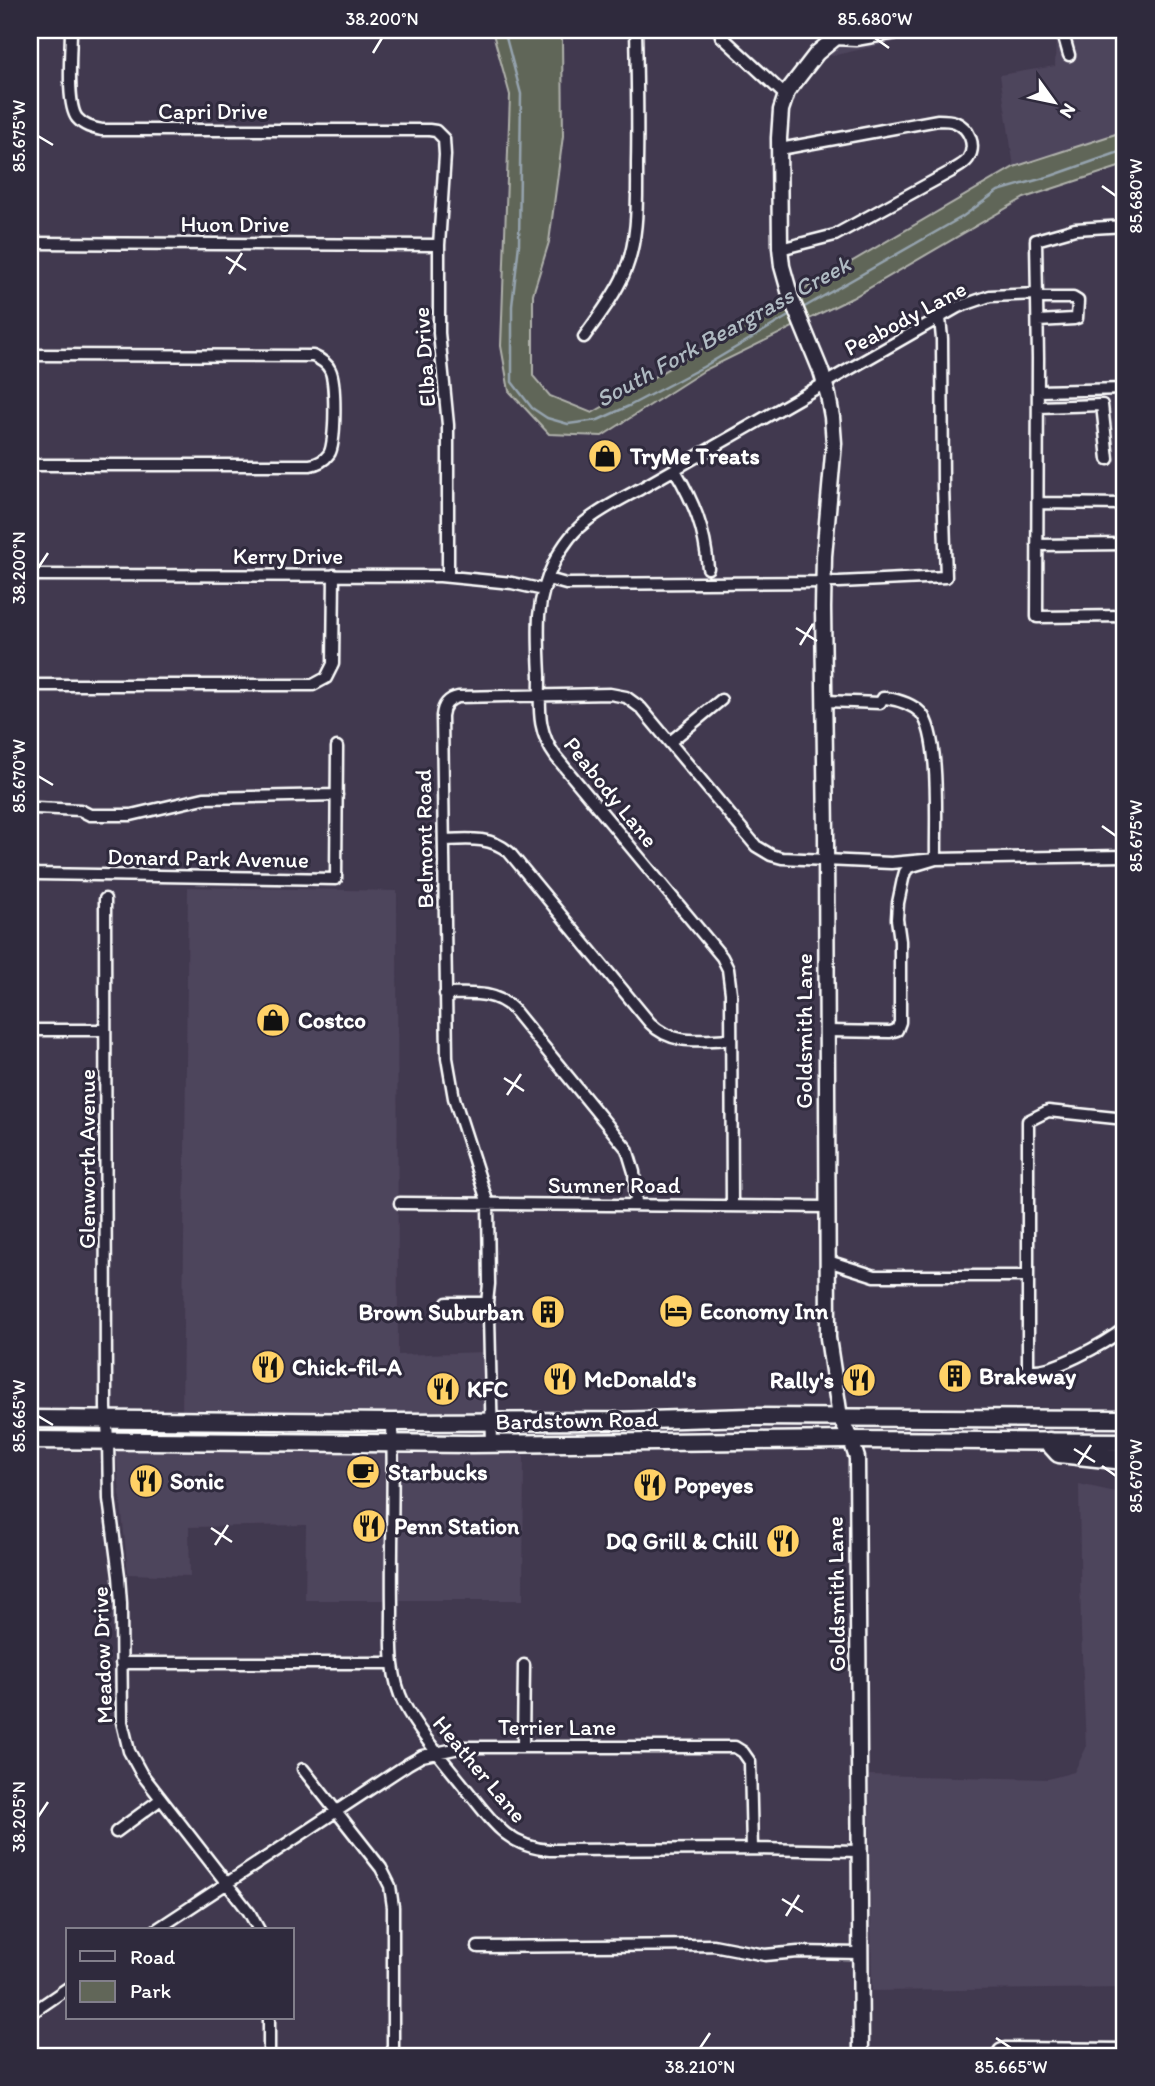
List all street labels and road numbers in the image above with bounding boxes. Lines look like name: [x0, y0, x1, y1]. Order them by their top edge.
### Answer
street label: Capri Drive: [158, 97, 268, 125]
street label: Huon Drive: [180, 210, 290, 238]
street label: Peabody Lane: [839, 274, 971, 362]
street label: Elba Drive: [407, 306, 441, 408]
street label: Kerry Drive: [233, 542, 343, 570]
street label: Peabody Lane: [558, 731, 664, 853]
street label: Belmont Road: [409, 769, 439, 909]
street label: Donard Park Avenue: [107, 842, 309, 874]
street label: Goldsmith Lane: [790, 953, 818, 1109]
street label: Glenworth Avenue: [73, 1069, 101, 1249]
street label: Sumner Road: [548, 1171, 681, 1199]
street label: Bardstown Road: [495, 1405, 659, 1435]
street label: Goldsmith Lane: [821, 1516, 851, 1672]
street label: Meadow Drive: [86, 1586, 118, 1724]
street label: Heather Lane: [427, 1710, 533, 1828]
street label: Terrier Lane: [498, 1713, 616, 1741]

